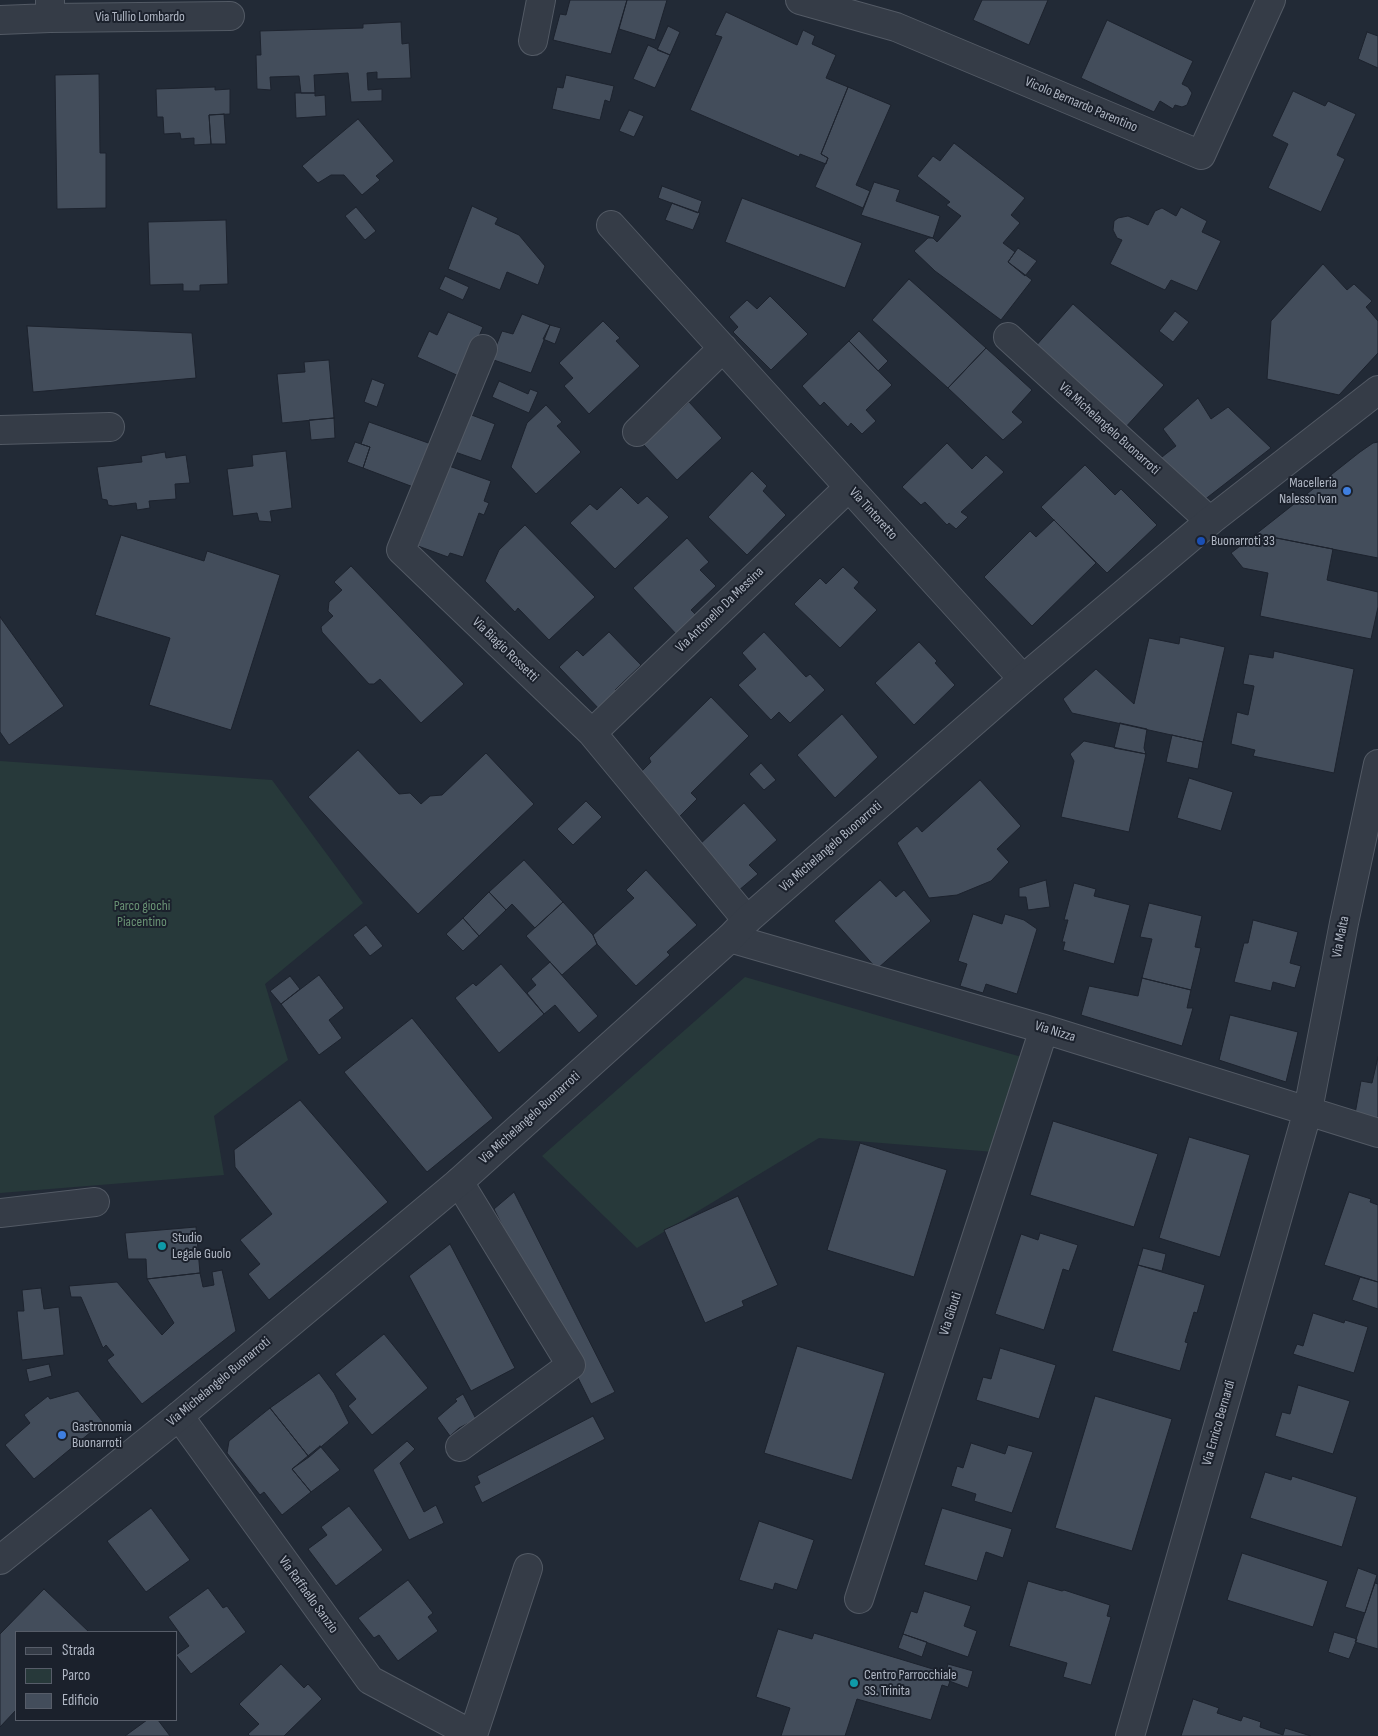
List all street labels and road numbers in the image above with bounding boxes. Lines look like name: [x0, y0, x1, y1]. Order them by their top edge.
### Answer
street label: Via Tullio Lombardo: [95, 9, 185, 25]
street label: Vicolo Bernardo Parentino: [1022, 74, 1140, 136]
street label: Via Michelangelo Buonarroti: [1055, 379, 1163, 479]
street label: Via Tintoretto: [845, 484, 901, 544]
street label: Via Antonello Da Messina: [672, 564, 768, 656]
street label: Via Biagio Rossetti: [468, 614, 542, 686]
street label: Via Michelangelo Buonarroti: [776, 798, 886, 896]
street label: Via Malta: [1329, 915, 1353, 959]
street label: Via Nizza: [1033, 1018, 1077, 1046]
street label: Via Michelangelo Buonarroti: [476, 1068, 584, 1168]
street label: Via Gibuti: [936, 1290, 966, 1338]
street label: Via Michelangelo Buonarroti: [164, 1334, 274, 1430]
street label: Via Enrico Bernardi: [1199, 1378, 1239, 1468]
street label: Via Raffaello Sanzio: [274, 1553, 342, 1637]

